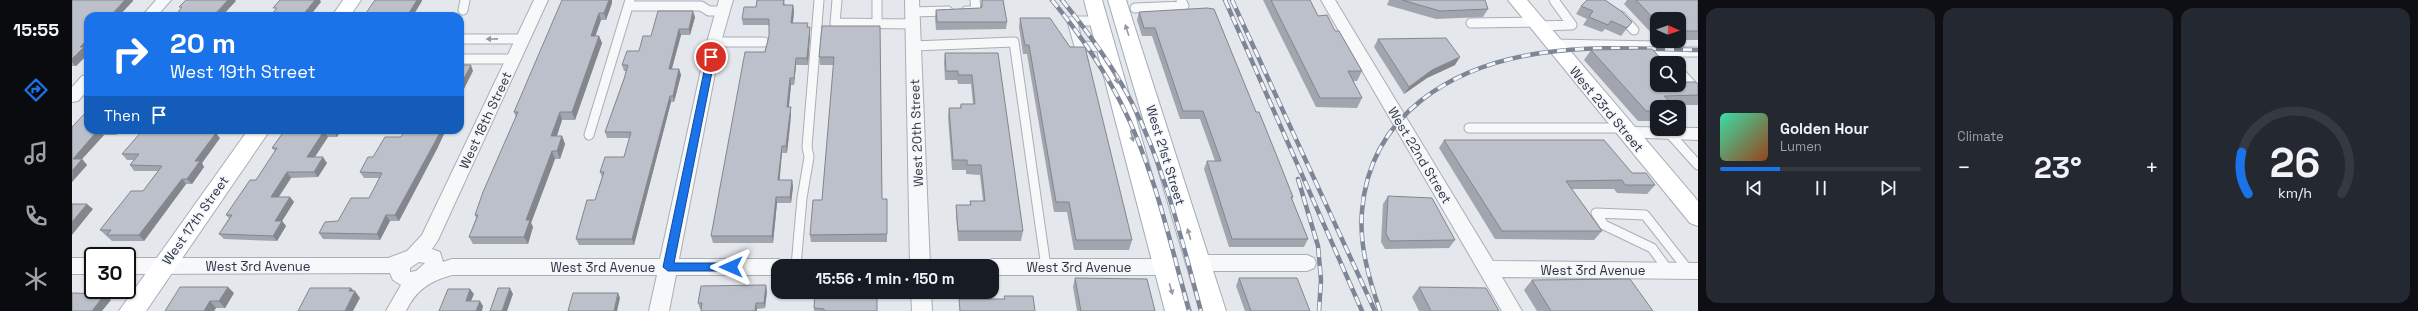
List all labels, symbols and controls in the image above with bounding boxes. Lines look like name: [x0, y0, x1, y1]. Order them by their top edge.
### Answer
north arrow: [1650, 12, 1686, 48]
map controls: [1650, 12, 1686, 136]
text: 15:55: [13, 18, 59, 41]
one-way arrow: [1124, 23, 1130, 35]
text: 20 m: [170, 25, 236, 61]
icon: right: [104, 28, 156, 80]
one-way arrow: [485, 36, 498, 42]
pin: [694, 40, 728, 74]
icon: arrive: [700, 46, 722, 68]
button: search: [1650, 56, 1686, 92]
text: West 19th Street: [170, 60, 316, 83]
street label: West 23rd Street: [1566, 63, 1647, 156]
street label: West 18th Street: [455, 69, 515, 172]
one-way arrow: [1113, 72, 1119, 84]
icon: directions: [22, 76, 50, 104]
street label: West 20th Street: [906, 79, 927, 187]
button: layers: [1650, 100, 1686, 136]
street label: West 21st Street: [1142, 103, 1189, 207]
icon: arrive: [148, 104, 170, 126]
street label: West 22nd Street: [1384, 104, 1455, 207]
text: Then: [104, 106, 140, 125]
text: Golden Hour: [1780, 119, 1869, 138]
text: Climate: [1957, 128, 2004, 145]
one-way arrow: [1129, 130, 1135, 142]
text: 26: [2270, 135, 2321, 188]
text: Lumen: [1780, 138, 1822, 155]
icon: music: [22, 139, 50, 167]
text: 23°: [2034, 148, 2082, 187]
text: −: [1957, 153, 1971, 181]
text: +: [2145, 153, 2159, 181]
street label: West 17th Street: [158, 173, 232, 268]
icon: previous: [1743, 177, 1765, 199]
icon: pause: [1810, 177, 1832, 199]
icon: next: [1877, 177, 1899, 199]
text: km/h: [2278, 183, 2312, 201]
icon: phone: [22, 202, 50, 230]
one-way arrow: [1186, 227, 1192, 239]
position arrow: [710, 246, 752, 288]
speed limit sign: 30: [84, 247, 136, 299]
street label: West 3rd Avenue: [206, 258, 310, 275]
street label: West 3rd Avenue: [551, 259, 655, 276]
street label: West 3rd Avenue: [1027, 259, 1131, 276]
street label: West 3rd Avenue: [1541, 262, 1645, 279]
icon: climate: [22, 265, 50, 293]
text: 15:56 · 1 min · 150 m: [815, 269, 955, 288]
one-way arrow: [1169, 283, 1175, 295]

